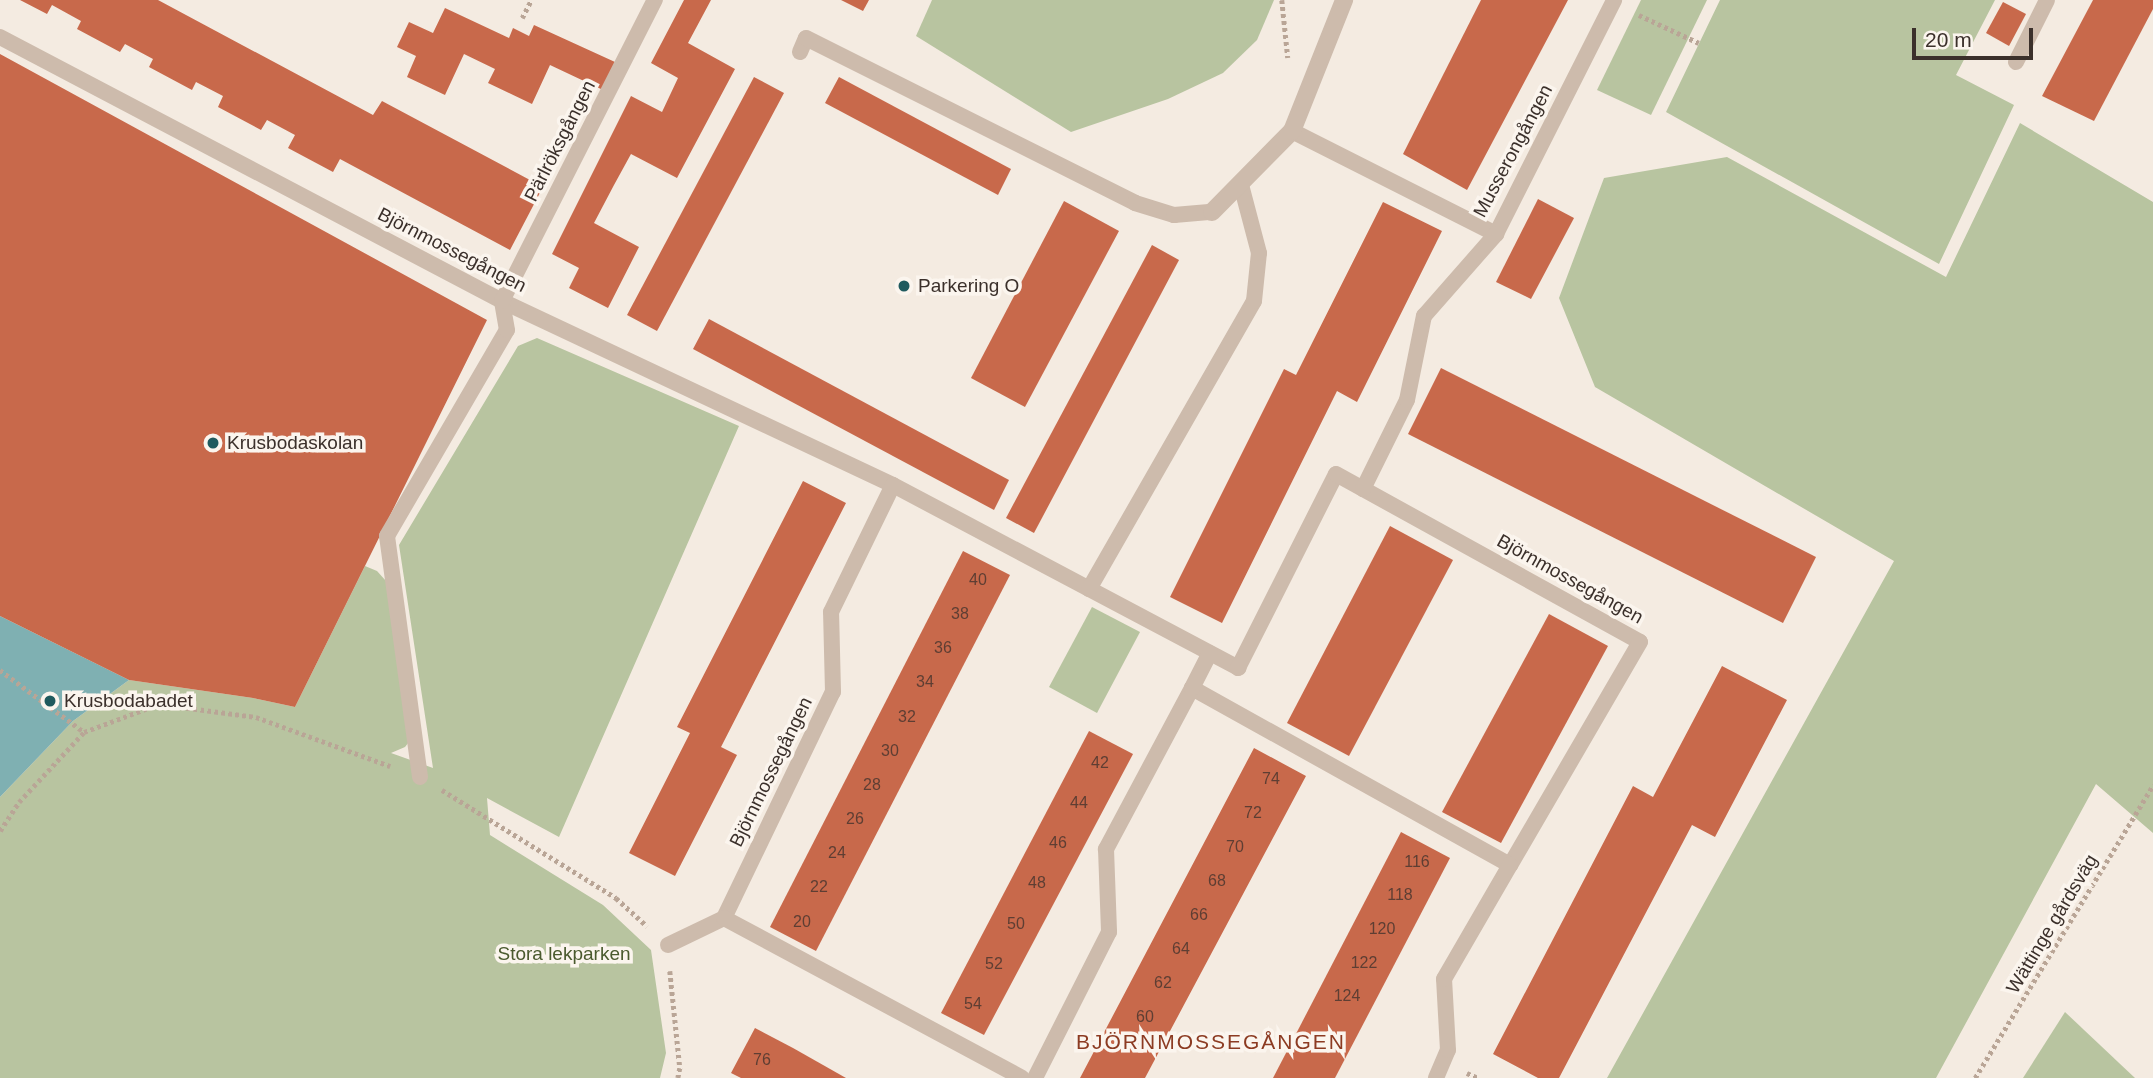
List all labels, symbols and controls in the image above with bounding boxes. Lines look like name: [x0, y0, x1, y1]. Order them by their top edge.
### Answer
scale bar: [1915, 14, 2036, 58]
text: 20 m: [1925, 28, 1972, 51]
street label: Pärlröksgången: [520, 77, 600, 205]
street label: Musserongången: [1468, 81, 1558, 221]
street label: Björnmossegången: [374, 203, 530, 297]
place label: Parkering O: [918, 275, 1019, 297]
marker: Parkering O: [896, 278, 912, 294]
place label: Krusbodaskolan: [227, 432, 363, 454]
marker: Krusbodaskolan: [205, 435, 221, 451]
street label: Björnmossegången: [1493, 529, 1647, 629]
house number: 40: [969, 570, 987, 590]
house number: 38: [951, 604, 969, 624]
house number: 36: [934, 638, 952, 658]
house number: 34: [916, 672, 934, 692]
place label: Krusbodabadet: [64, 690, 193, 712]
marker: Krusbodabadet: [42, 693, 58, 709]
street label: Björnmossegången: [725, 693, 817, 851]
house number: 32: [898, 707, 916, 727]
house number: 30: [881, 741, 899, 761]
house number: 42: [1091, 753, 1109, 773]
house number: 74: [1262, 769, 1280, 789]
house number: 28: [863, 775, 881, 795]
house number: 44: [1070, 793, 1088, 813]
house number: 72: [1244, 803, 1262, 823]
house number: 26: [846, 809, 864, 829]
house number: 46: [1049, 833, 1067, 853]
house number: 70: [1226, 837, 1244, 857]
house number: 24: [828, 843, 846, 863]
street label: Wättinge gårdsväg: [2001, 850, 2103, 998]
house number: 116: [1404, 852, 1430, 872]
house number: 68: [1208, 871, 1226, 891]
house number: 48: [1028, 873, 1046, 893]
house number: 22: [810, 877, 828, 897]
house number: 118: [1387, 885, 1413, 905]
house number: 66: [1190, 905, 1208, 925]
house number: 20: [793, 912, 811, 932]
house number: 50: [1007, 914, 1025, 934]
house number: 120: [1369, 919, 1395, 939]
house number: 64: [1172, 939, 1190, 959]
park label: Stora lekparken: [497, 943, 631, 965]
house number: 122: [1351, 953, 1377, 973]
house number: 52: [985, 954, 1003, 974]
house number: 62: [1154, 973, 1172, 993]
house number: 124: [1334, 986, 1360, 1006]
house number: 54: [964, 994, 982, 1014]
house number: 60: [1136, 1007, 1154, 1027]
district label: BJÖRNMOSSEGÅNGEN: [1078, 1029, 1344, 1055]
house number: 76: [753, 1050, 771, 1070]

